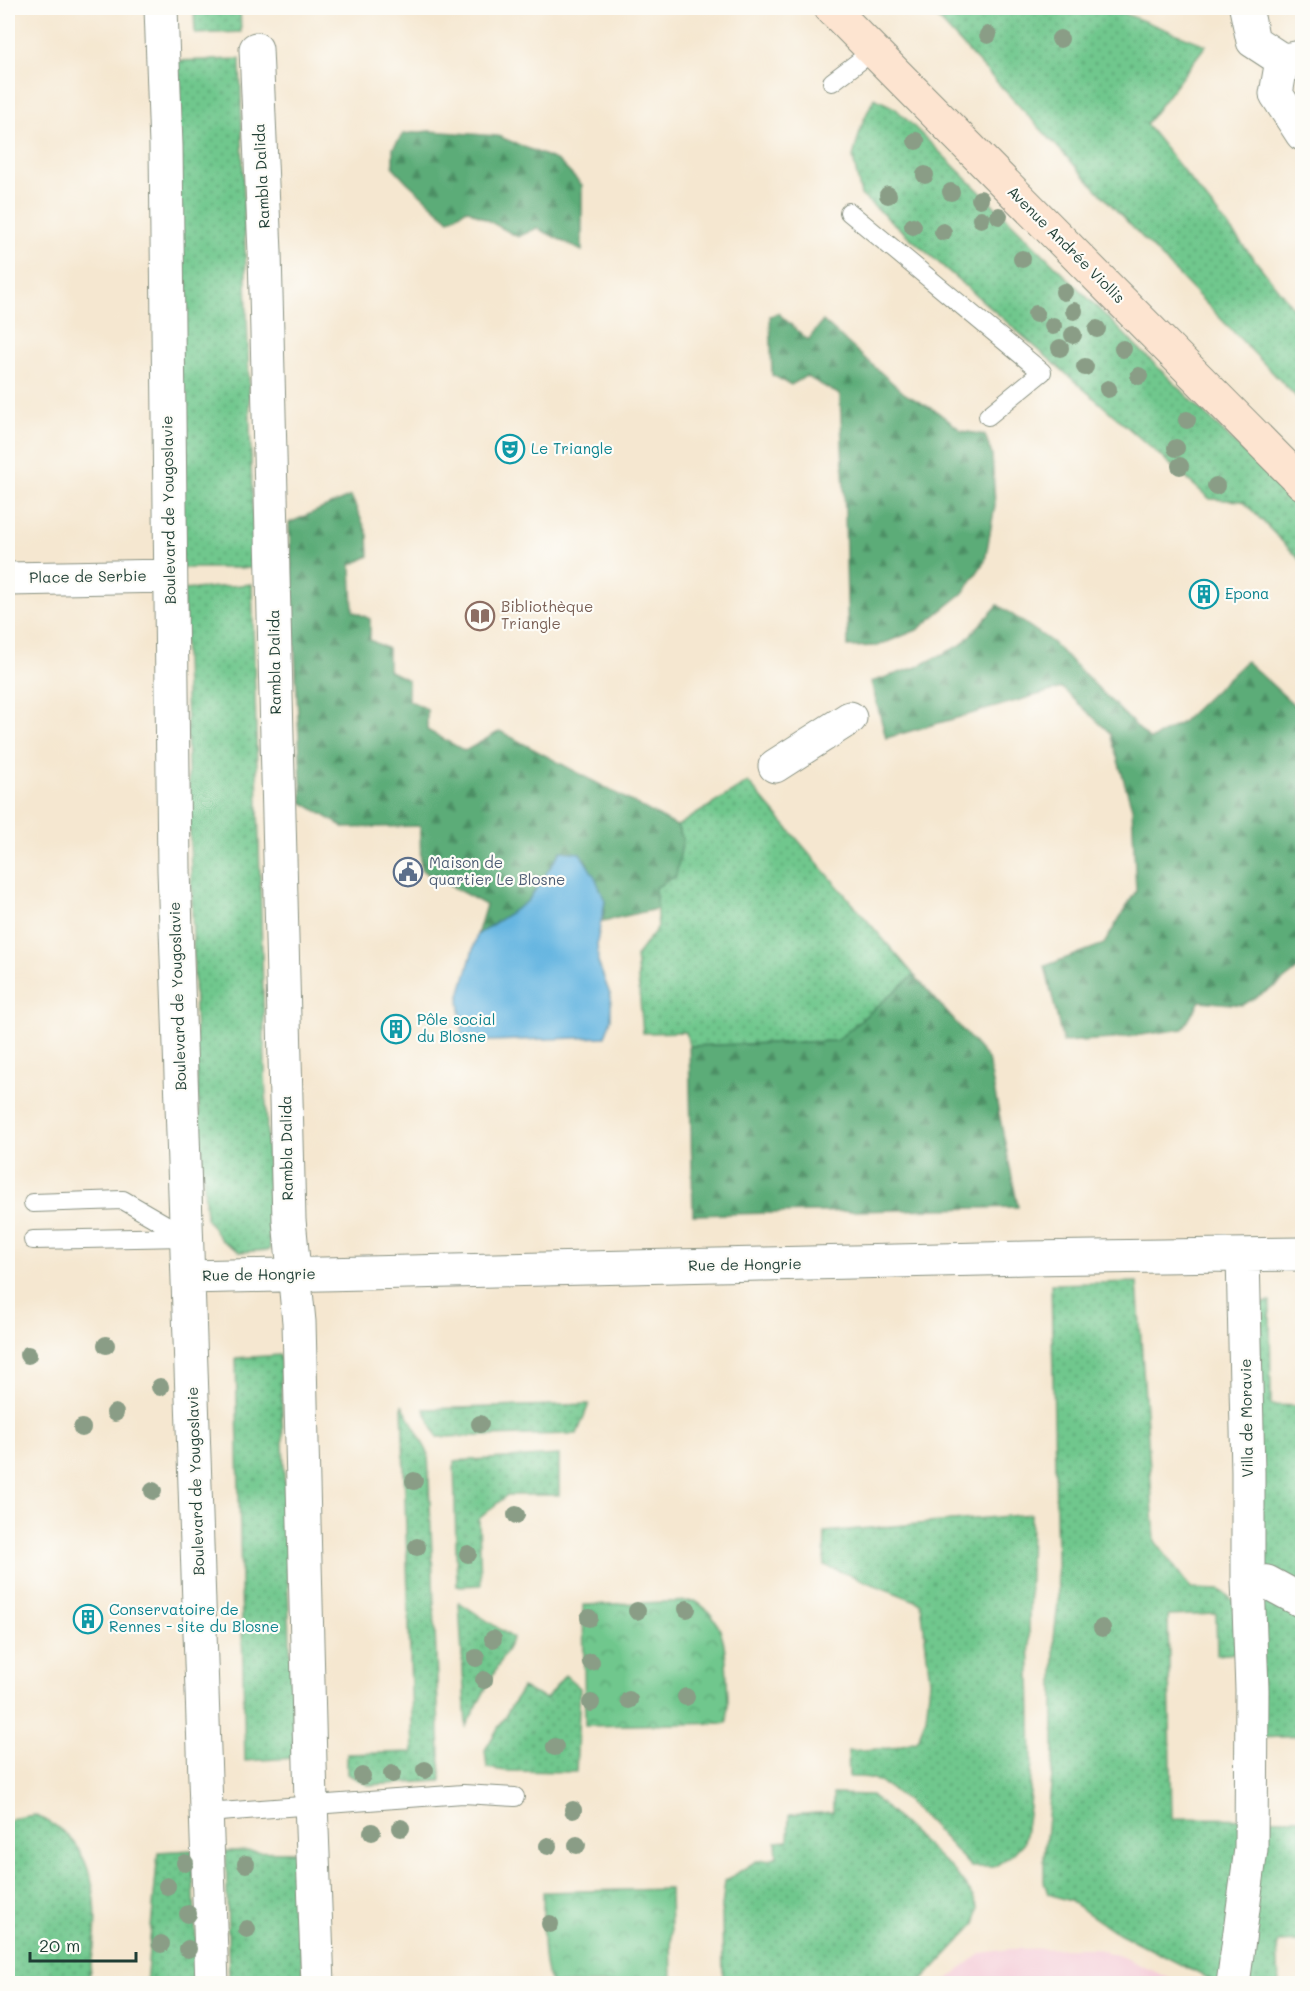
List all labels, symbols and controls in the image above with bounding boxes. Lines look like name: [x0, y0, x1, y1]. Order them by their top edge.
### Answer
street label: Rambla Dalida: [248, 123, 274, 229]
street label: Avenue Andrée Viollis: [1004, 181, 1130, 307]
street label: Boulevard de Yougoslavie: [156, 415, 180, 605]
theatre icon: Le Triangle: [494, 433, 526, 465]
place label: Le Triangle: [531, 438, 613, 458]
street label: Place de Serbie: [29, 565, 147, 587]
building icon: Epona: [1188, 578, 1220, 610]
place label: Epona: [1225, 583, 1269, 603]
place label: Bibliothèque Triangle: [501, 596, 593, 633]
library icon: Bibliothèque Triangle: [464, 600, 496, 632]
street label: Rambla Dalida: [263, 609, 285, 715]
place label: Maison de quartier Le Blosne: [429, 852, 565, 889]
public building icon: Maison de quartier Le Blosne: [392, 856, 424, 888]
street label: Boulevard de Yougoslavie: [164, 901, 190, 1091]
place label: Pôle social du Blosne: [417, 1009, 496, 1046]
building icon: Pôle social du Blosne: [380, 1013, 412, 1045]
street label: Rambla Dalida: [275, 1095, 297, 1201]
street label: Rue de Hongrie: [688, 1253, 802, 1275]
street label: Rue de Hongrie: [202, 1263, 316, 1285]
street label: Villa de Moravie: [1235, 1358, 1257, 1478]
street label: Boulevard de Yougoslavie: [182, 1386, 208, 1576]
place label: Conservatoire de Rennes - site du Blosne: [109, 1599, 279, 1636]
building icon: Conservatoire de Rennes - site du Blosne: [72, 1603, 104, 1635]
scale bar: [30, 1925, 136, 1963]
text: 20 m: [39, 1933, 80, 1957]

